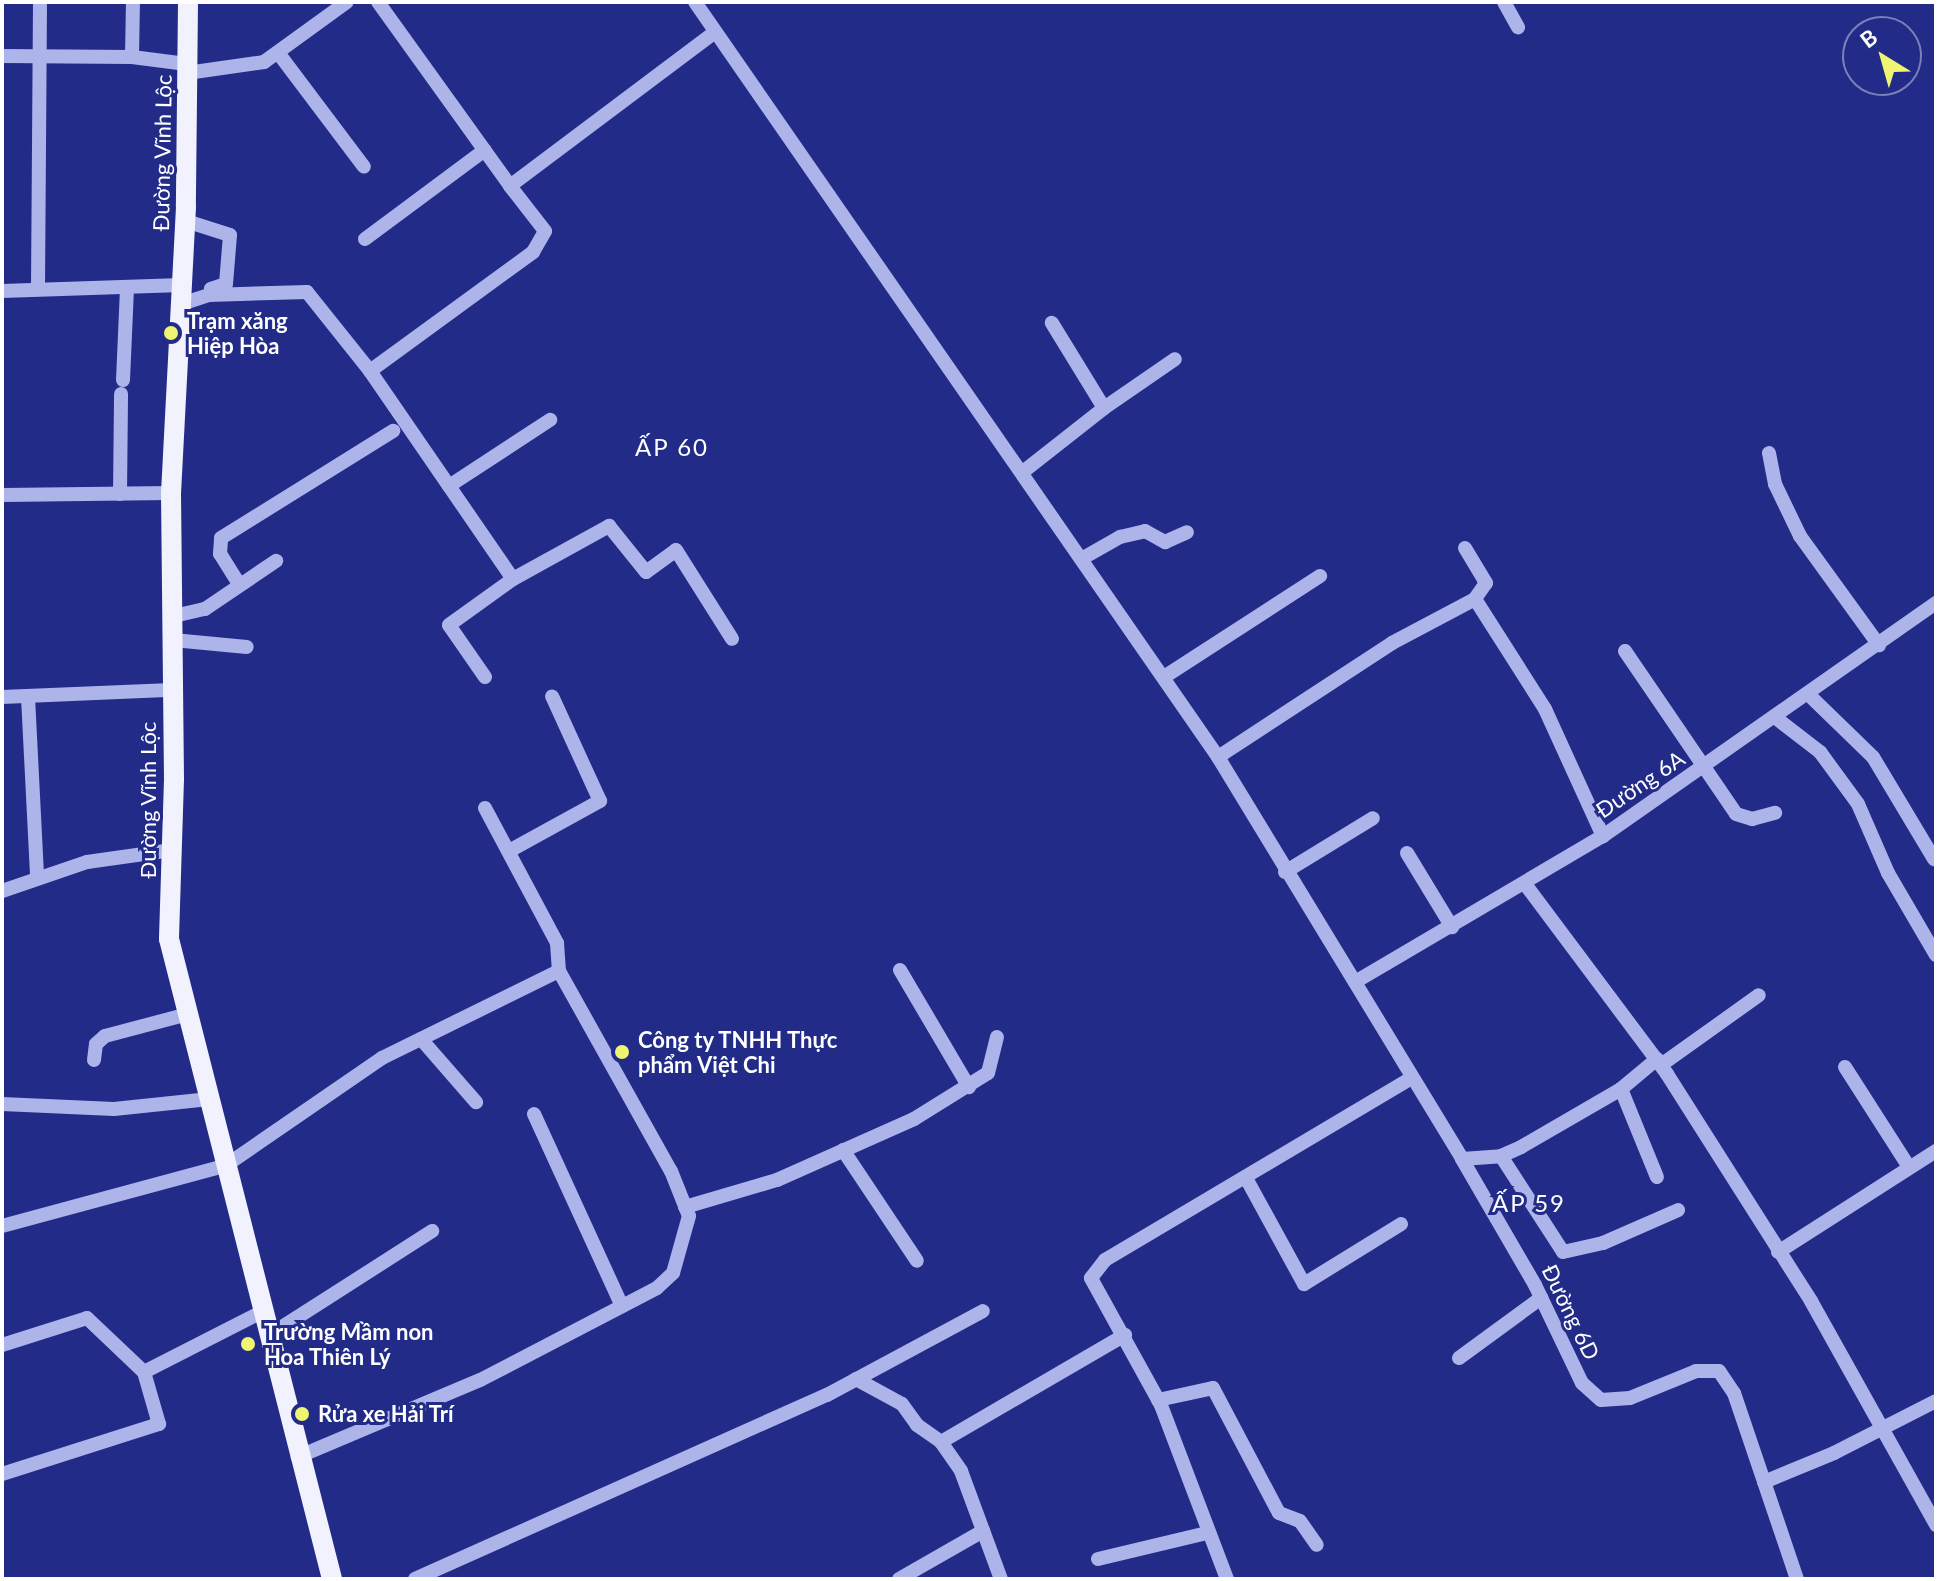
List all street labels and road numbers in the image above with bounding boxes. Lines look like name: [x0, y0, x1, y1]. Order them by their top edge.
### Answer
street label: Đường Vĩnh Lộc: [147, 74, 177, 232]
street label: Đường Vĩnh Lộc: [135, 721, 161, 879]
street label: Đường 6A: [1591, 745, 1689, 823]
street label: Đường 6D: [1537, 1260, 1605, 1364]

